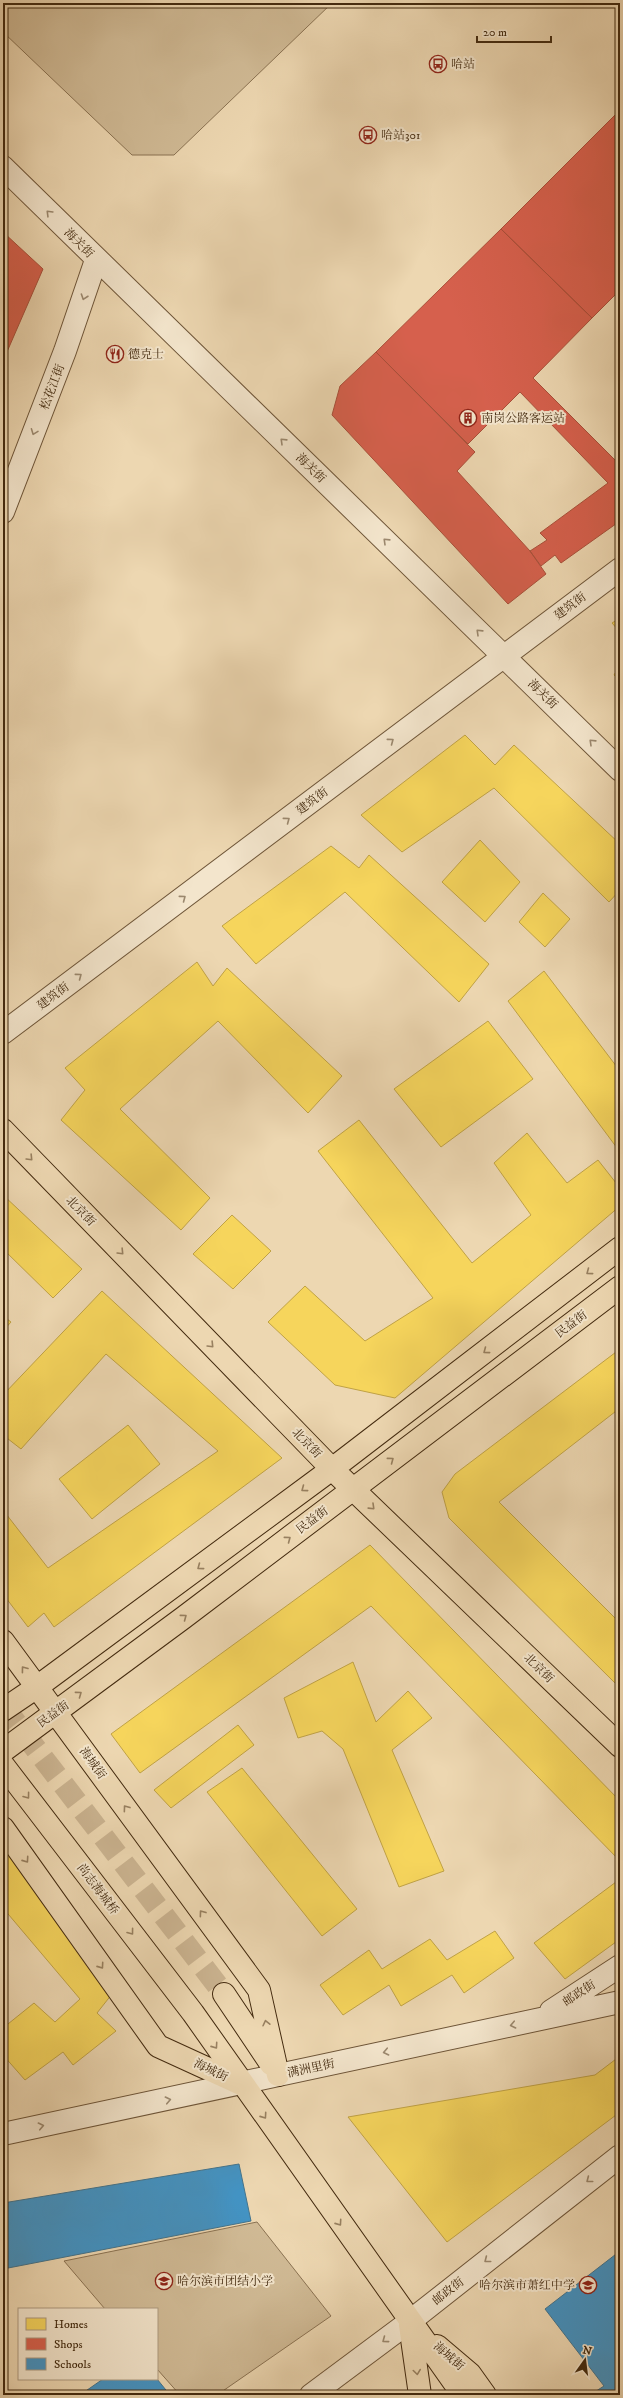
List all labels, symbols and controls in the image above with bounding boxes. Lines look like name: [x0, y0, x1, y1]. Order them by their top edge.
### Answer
scale bar: [477, 18, 551, 44]
text: 20 m: [483, 25, 507, 40]
bus stop icon: 哈站: [428, 54, 448, 74]
place label: 哈站: [451, 57, 475, 72]
bus stop icon: 哈站301: [358, 125, 378, 145]
place label: 哈站301: [381, 128, 420, 143]
one-way arrow: [46, 210, 54, 218]
street label: 海关街: [61, 225, 97, 262]
one-way arrow: [80, 293, 89, 300]
restaurant icon: 德克士: [105, 344, 125, 364]
place label: 德克士: [128, 347, 164, 362]
street label: 松花江街: [37, 361, 68, 412]
building icon: 南岗公路客运站: [458, 408, 478, 428]
place label: 南岗公路客运站: [481, 411, 565, 426]
one-way arrow: [31, 429, 39, 436]
one-way arrow: [280, 438, 288, 445]
street label: 海关街: [292, 450, 330, 487]
one-way arrow: [383, 538, 391, 546]
street label: 建筑街: [551, 589, 590, 623]
one-way arrow: [476, 629, 484, 637]
street label: 海关街: [524, 676, 562, 713]
one-way arrow: [386, 739, 393, 746]
one-way arrow: [589, 739, 597, 747]
street label: 建筑街: [293, 784, 332, 818]
one-way arrow: [282, 817, 289, 824]
one-way arrow: [178, 896, 185, 903]
one-way arrow: [74, 974, 81, 981]
street label: 建筑街: [34, 979, 73, 1013]
one-way arrow: [25, 1153, 33, 1161]
street label: 北京街: [63, 1193, 99, 1230]
one-way arrow: [116, 1247, 124, 1255]
one-way arrow: [586, 1267, 593, 1275]
street label: 民益街: [552, 1307, 591, 1341]
one-way arrow: [207, 1340, 214, 1348]
one-way arrow: [483, 1346, 490, 1353]
street label: 北京街: [289, 1425, 325, 1462]
one-way arrow: [387, 1458, 394, 1465]
one-way arrow: [302, 1484, 309, 1491]
one-way arrow: [367, 1502, 375, 1510]
street label: 民益街: [293, 1503, 332, 1537]
one-way arrow: [283, 1536, 290, 1543]
one-way arrow: [197, 1562, 204, 1569]
one-way arrow: [180, 1614, 187, 1622]
street label: 北京街: [520, 1650, 558, 1687]
one-way arrow: [21, 1666, 29, 1673]
one-way arrow: [75, 1692, 82, 1699]
street label: 民益街: [34, 1697, 73, 1731]
street label: 海城街: [76, 1744, 110, 1783]
one-way arrow: [22, 1791, 29, 1798]
one-way arrow: [123, 1805, 130, 1812]
one-way arrow: [21, 1856, 28, 1863]
street label: 尚志海城桥: [74, 1861, 122, 1918]
one-way arrow: [200, 1910, 207, 1917]
one-way arrow: [126, 1928, 133, 1935]
one-way arrow: [96, 1962, 104, 1969]
street label: 邮政街: [560, 1977, 599, 2010]
one-way arrow: [263, 2020, 271, 2027]
one-way arrow: [510, 2020, 517, 2028]
one-way arrow: [210, 2041, 217, 2048]
one-way arrow: [383, 2047, 389, 2055]
street label: 海城街: [191, 2056, 231, 2085]
street label: 满洲里街: [286, 2056, 337, 2081]
one-way arrow: [165, 2096, 172, 2104]
one-way arrow: [259, 2112, 267, 2119]
one-way arrow: [38, 2122, 44, 2131]
one-way arrow: [587, 2175, 594, 2182]
one-way arrow: [334, 2218, 341, 2225]
one-way arrow: [485, 2255, 492, 2262]
school or university icon: 哈尔滨市团结小学: [154, 2271, 174, 2291]
place label: 哈尔滨市团结小学: [177, 2274, 273, 2289]
street label: 邮政街: [430, 2274, 468, 2308]
school or university icon: 哈尔滨市萧红中学: [578, 2275, 598, 2295]
place label: 哈尔滨市萧红中学: [479, 2278, 575, 2293]
legend: [18, 2308, 158, 2380]
text: Homes: [54, 2317, 88, 2332]
one-way arrow: [382, 2335, 389, 2342]
text: Shops: [54, 2337, 82, 2352]
street label: 海城街: [430, 2339, 468, 2374]
north arrow: [565, 2340, 605, 2380]
text: N: [581, 2343, 593, 2359]
text: Schools: [54, 2357, 91, 2372]
one-way arrow: [412, 2369, 421, 2375]

